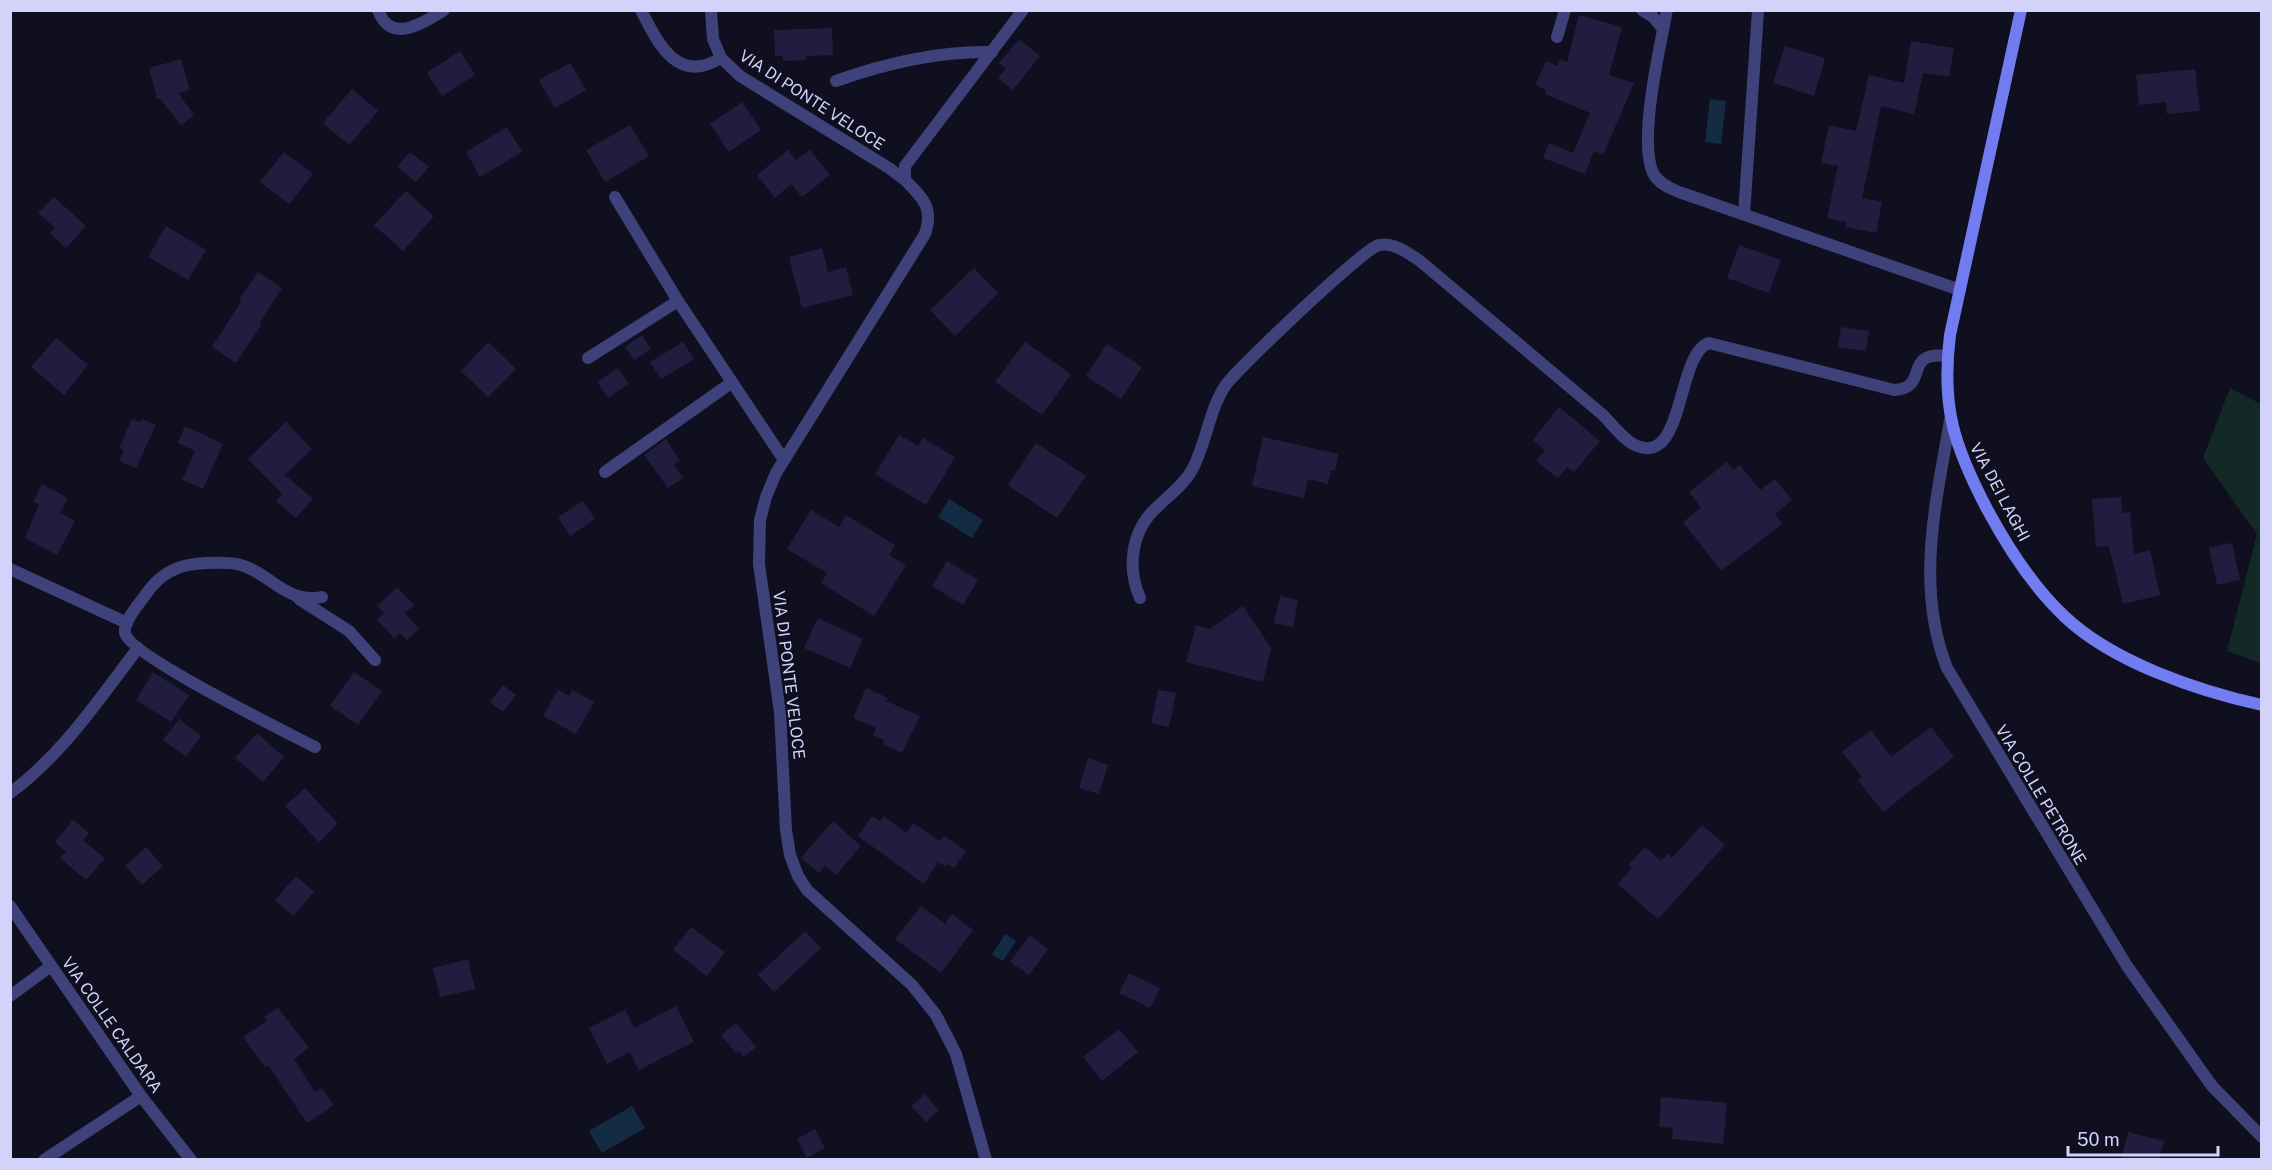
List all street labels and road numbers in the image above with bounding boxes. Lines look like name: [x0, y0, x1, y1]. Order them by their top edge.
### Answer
street label: VIA DI PONTE VELOCE: [736, 46, 888, 154]
street label: VIA DEI LAGHI: [1966, 439, 2034, 545]
street label: VIA DI PONTE VELOCE: [769, 590, 809, 760]
street label: VIA COLLE PETRONE: [1992, 722, 2090, 868]
street label: VIA COLLE CALDARA: [58, 954, 166, 1096]

